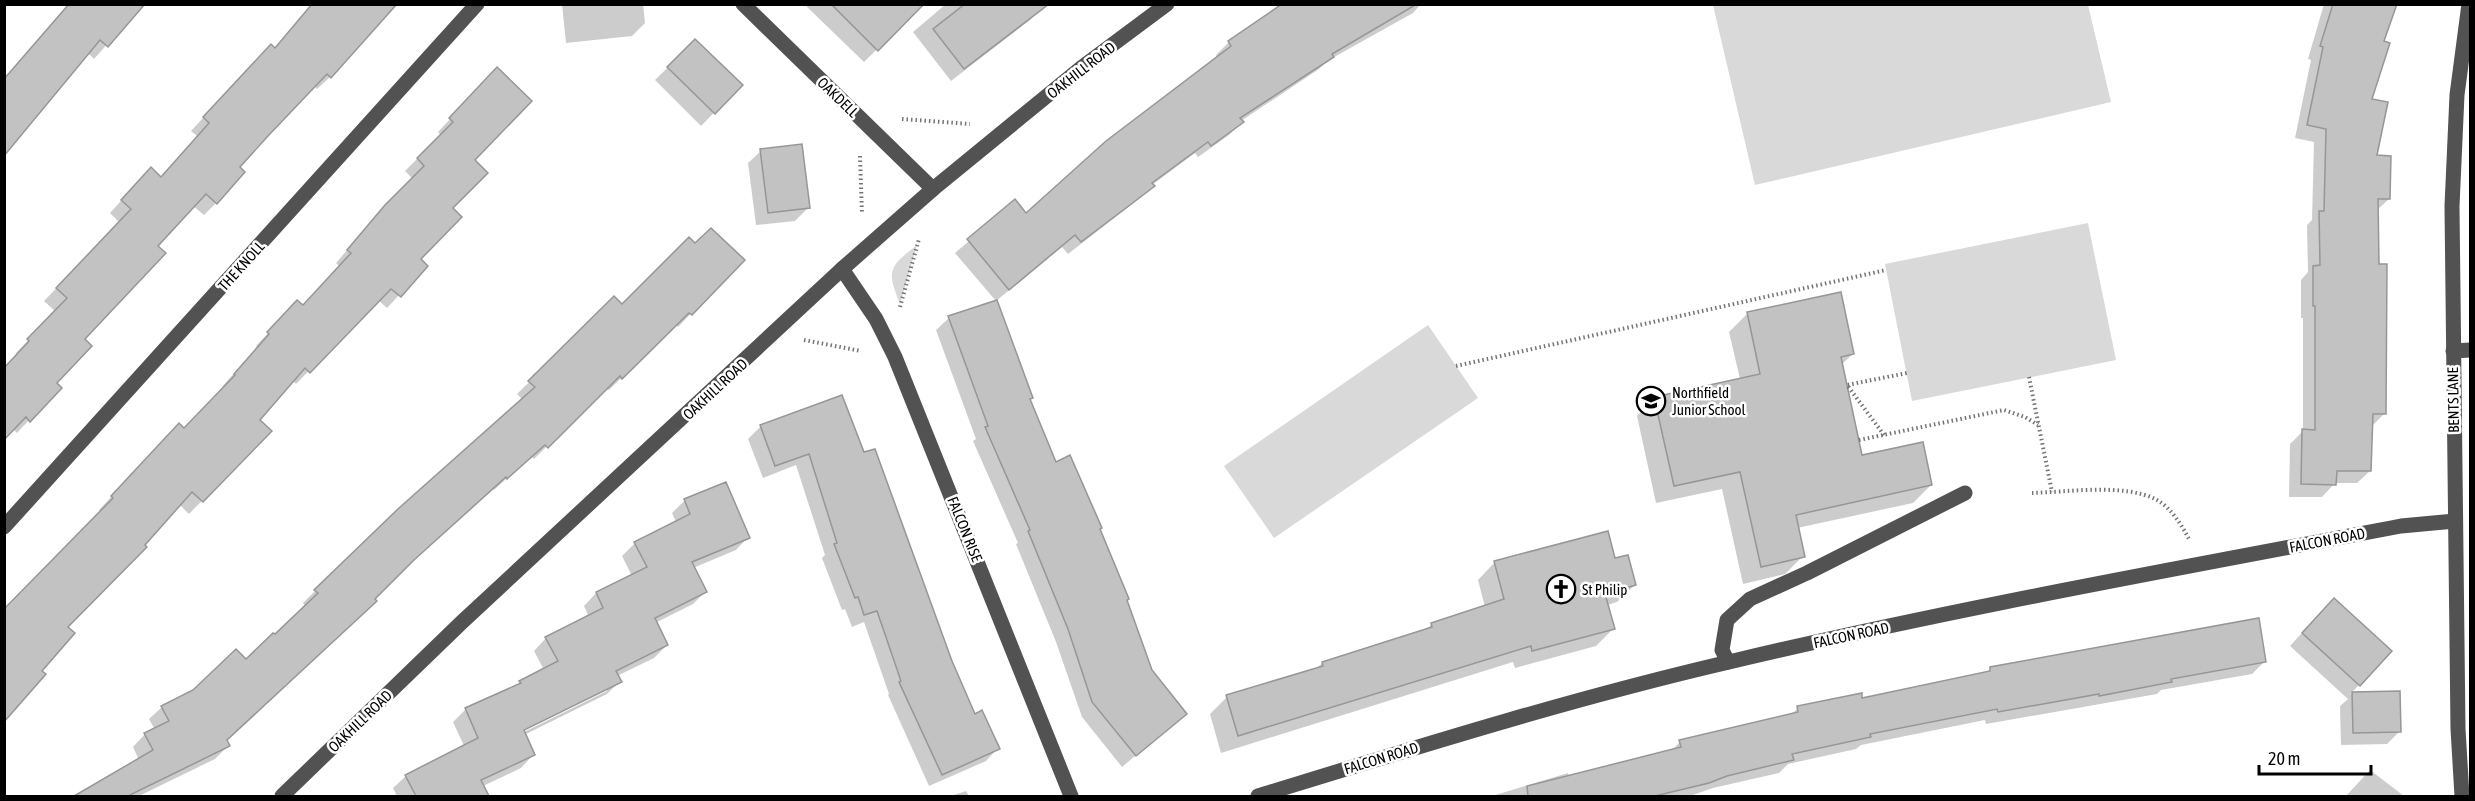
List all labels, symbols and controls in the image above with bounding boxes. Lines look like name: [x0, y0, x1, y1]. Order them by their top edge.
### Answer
street label: OAKHILL ROAD: [1044, 38, 1118, 102]
street label: OAKDELL: [814, 74, 862, 121]
street label: THE KNOLL: [214, 238, 268, 294]
street label: OAKHILL ROAD: [679, 355, 751, 423]
street label: BENTS LANE: [2444, 366, 2462, 433]
place label: Northfield Junior School: [1672, 384, 1746, 418]
school or university icon: Northfield Junior School: [1635, 385, 1667, 417]
street label: FALCON RISE: [944, 494, 986, 565]
street label: FALCON ROAD: [2288, 524, 2366, 556]
church icon: St Philip: [1545, 573, 1577, 605]
place label: St Philip: [1582, 581, 1627, 598]
street label: FALCON ROAD: [1812, 619, 1890, 651]
street label: OAKHILL ROAD: [325, 687, 395, 755]
scale bar: [2259, 738, 2372, 776]
street label: FALCON ROAD: [1342, 739, 1420, 777]
text: 20 m: [2268, 748, 2300, 769]

